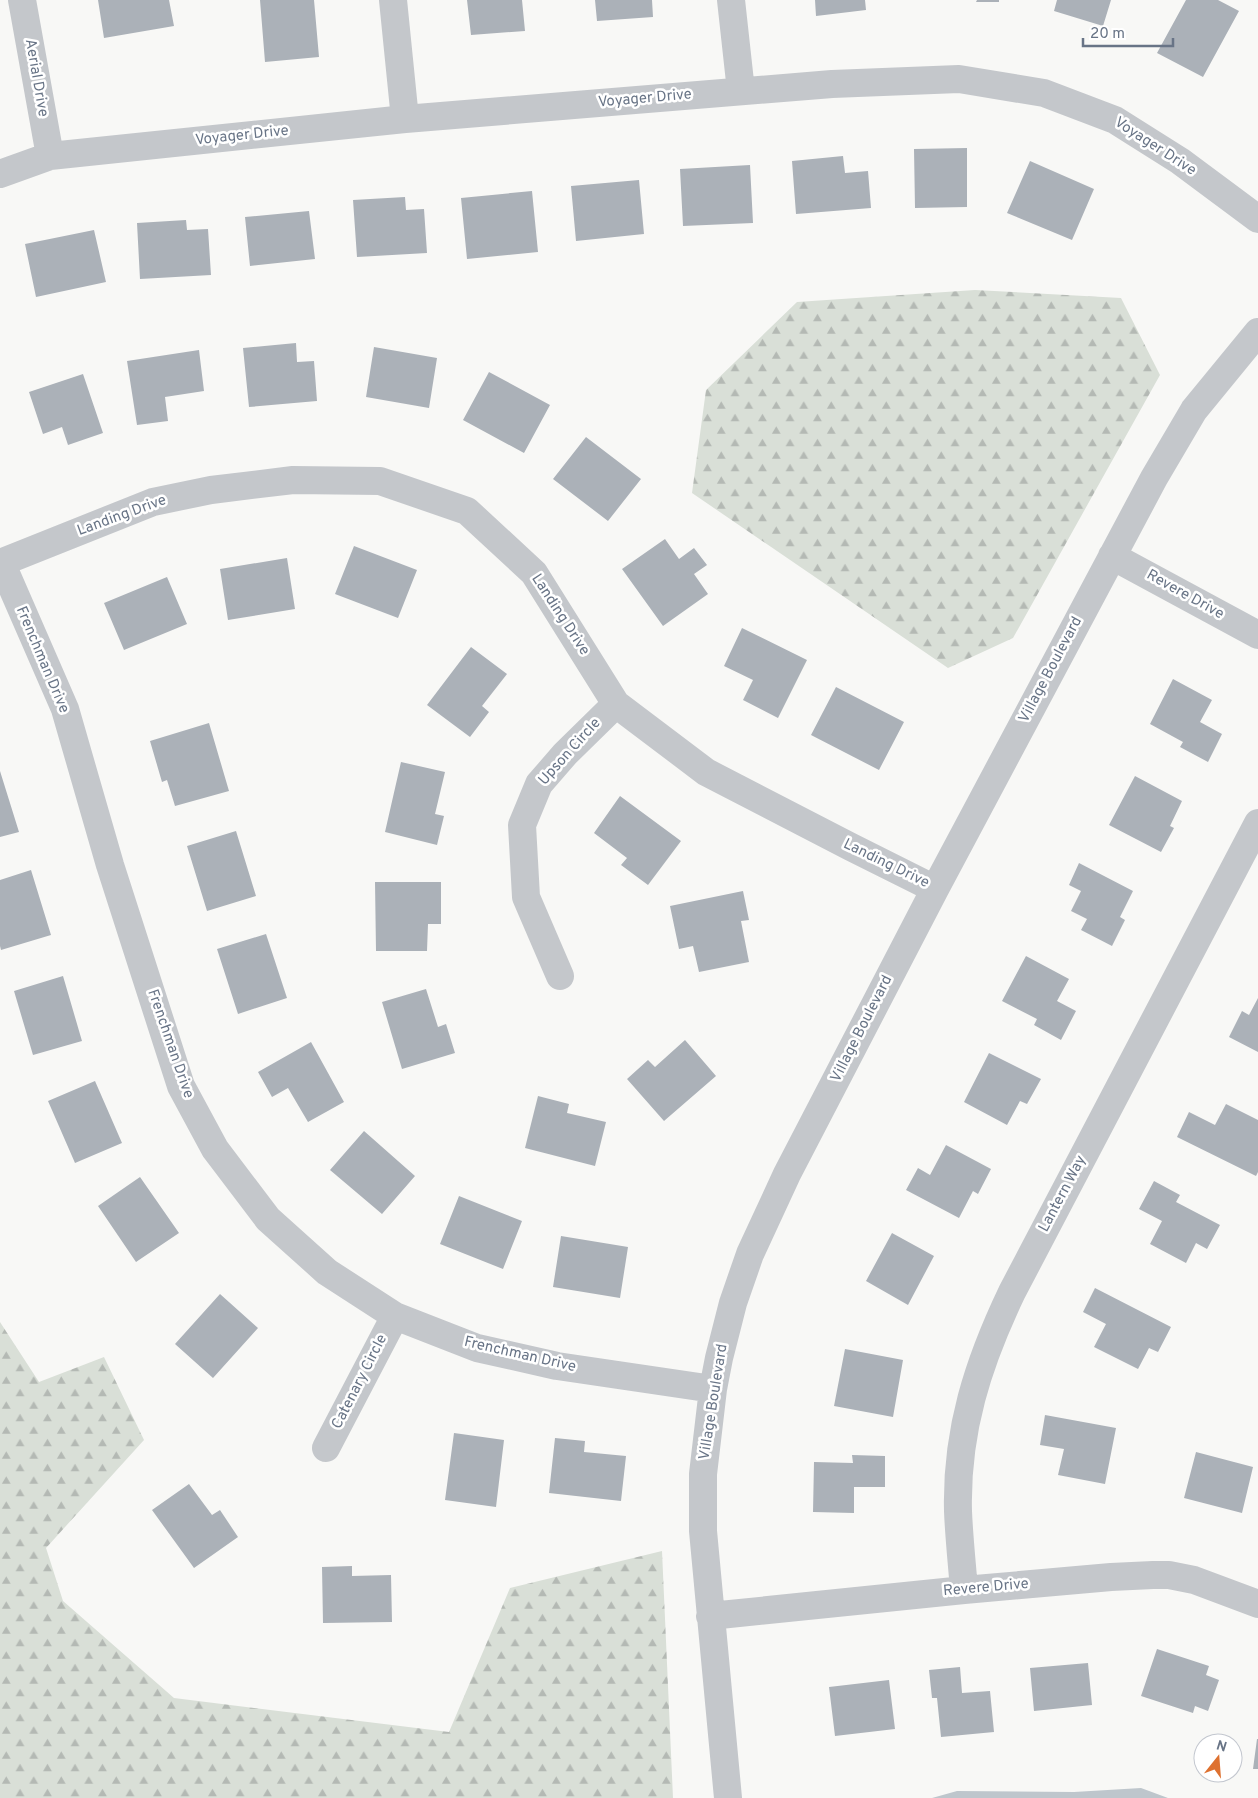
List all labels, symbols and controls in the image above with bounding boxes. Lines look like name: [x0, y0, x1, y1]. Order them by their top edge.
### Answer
scale bar: [1083, 15, 1173, 47]
text: 20 m: [1090, 25, 1125, 44]
street label: Aerial Drive: [20, 38, 52, 118]
street label: Voyager Drive: [597, 85, 693, 113]
street label: Voyager Drive: [1110, 113, 1200, 181]
street label: Voyager Drive: [194, 122, 290, 150]
street label: Landing Drive: [75, 491, 169, 541]
street label: Revere Drive: [1143, 566, 1227, 624]
street label: Landing Drive: [527, 571, 593, 659]
street label: Frenchman Drive: [11, 604, 73, 716]
street label: Village Boulevard: [1015, 614, 1087, 726]
street label: Upson Circle: [535, 714, 605, 790]
street label: Landing Drive: [840, 835, 932, 893]
street label: Village Boulevard: [827, 972, 897, 1086]
street label: Frenchman Drive: [142, 987, 198, 1101]
street label: Lantern Way: [1035, 1152, 1091, 1235]
street label: Catenary Circle: [328, 1332, 392, 1432]
street label: Frenchman Drive: [462, 1333, 578, 1377]
street label: Village Boulevard: [695, 1343, 733, 1461]
street label: Revere Drive: [942, 1575, 1030, 1601]
north arrow: [1193, 1733, 1243, 1783]
text: N: [1214, 1737, 1229, 1757]

